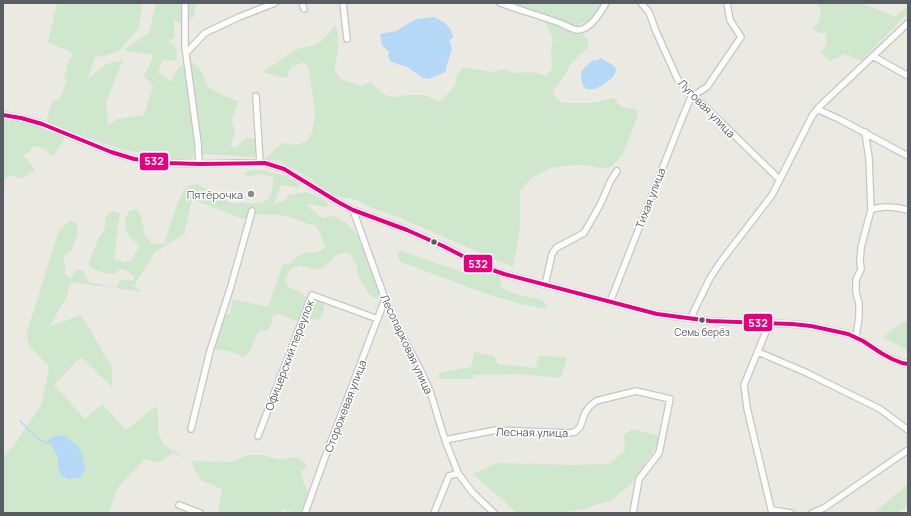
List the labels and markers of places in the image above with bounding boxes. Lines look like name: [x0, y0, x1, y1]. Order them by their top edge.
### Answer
place label: Пятёрочка: [187, 187, 243, 202]
marker: Пятёрочка: [246, 189, 256, 199]
unlabelled marker: [429, 237, 439, 247]
marker: Семь берёз: [697, 315, 707, 325]
place label: Семь берёз: [674, 325, 730, 339]

